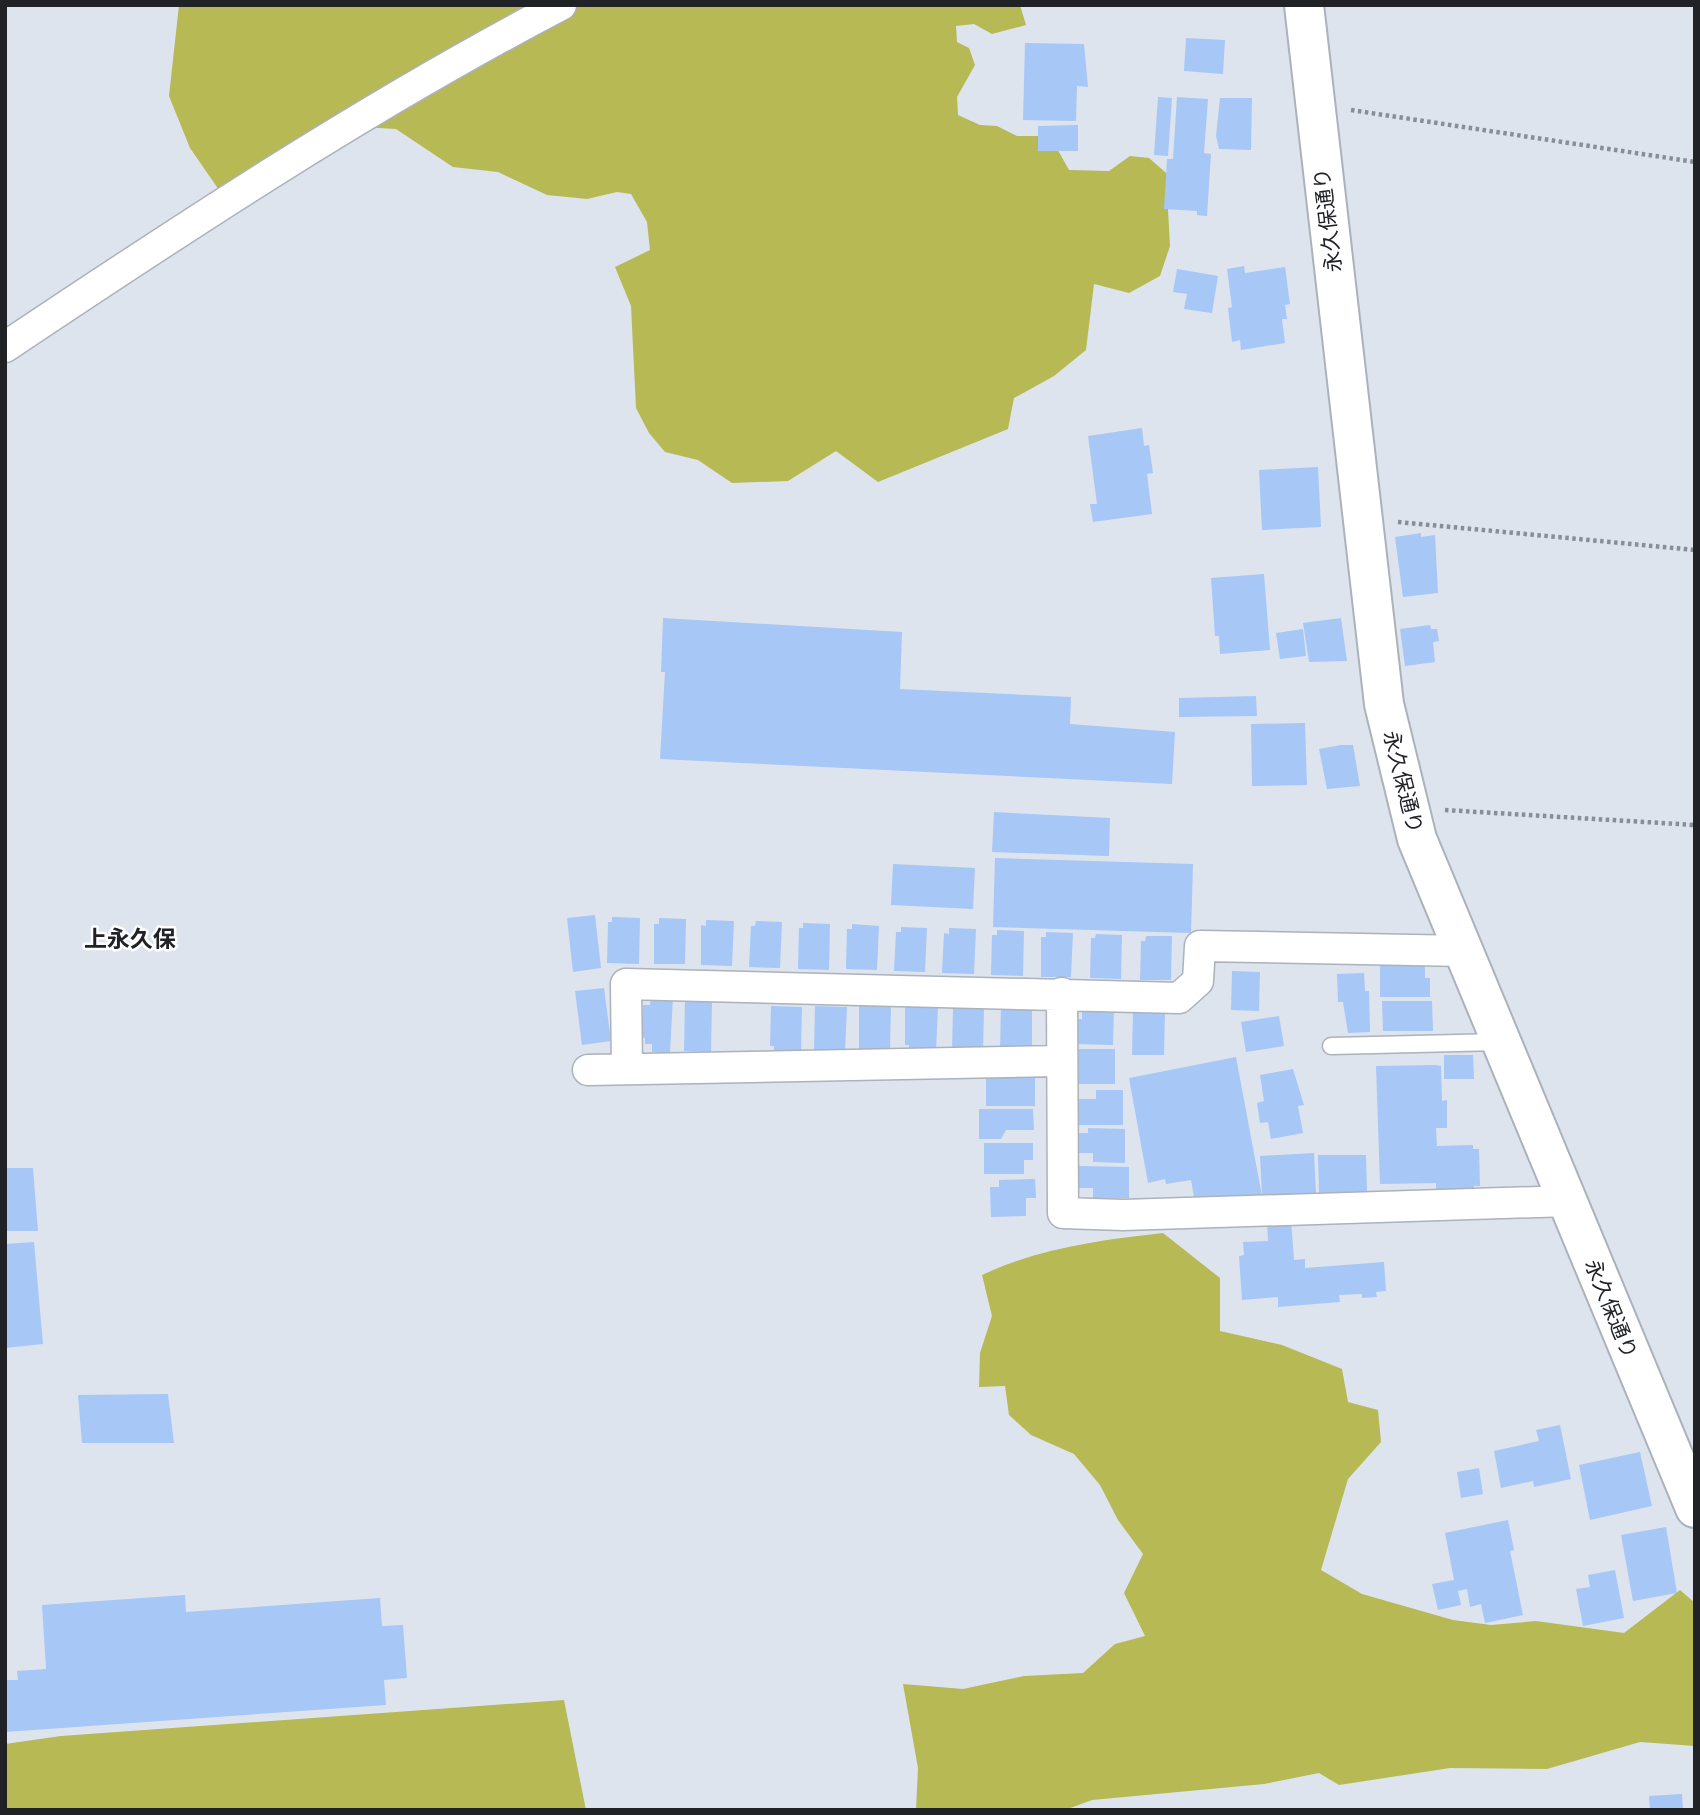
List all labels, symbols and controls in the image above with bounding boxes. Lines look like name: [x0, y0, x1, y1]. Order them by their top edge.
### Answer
street label: 永久保通り: [1310, 166, 1346, 274]
street label: 永久保通り: [1379, 728, 1427, 836]
district label: 上永久保: [84, 926, 176, 953]
street label: 永久保通り: [1580, 1256, 1642, 1362]

